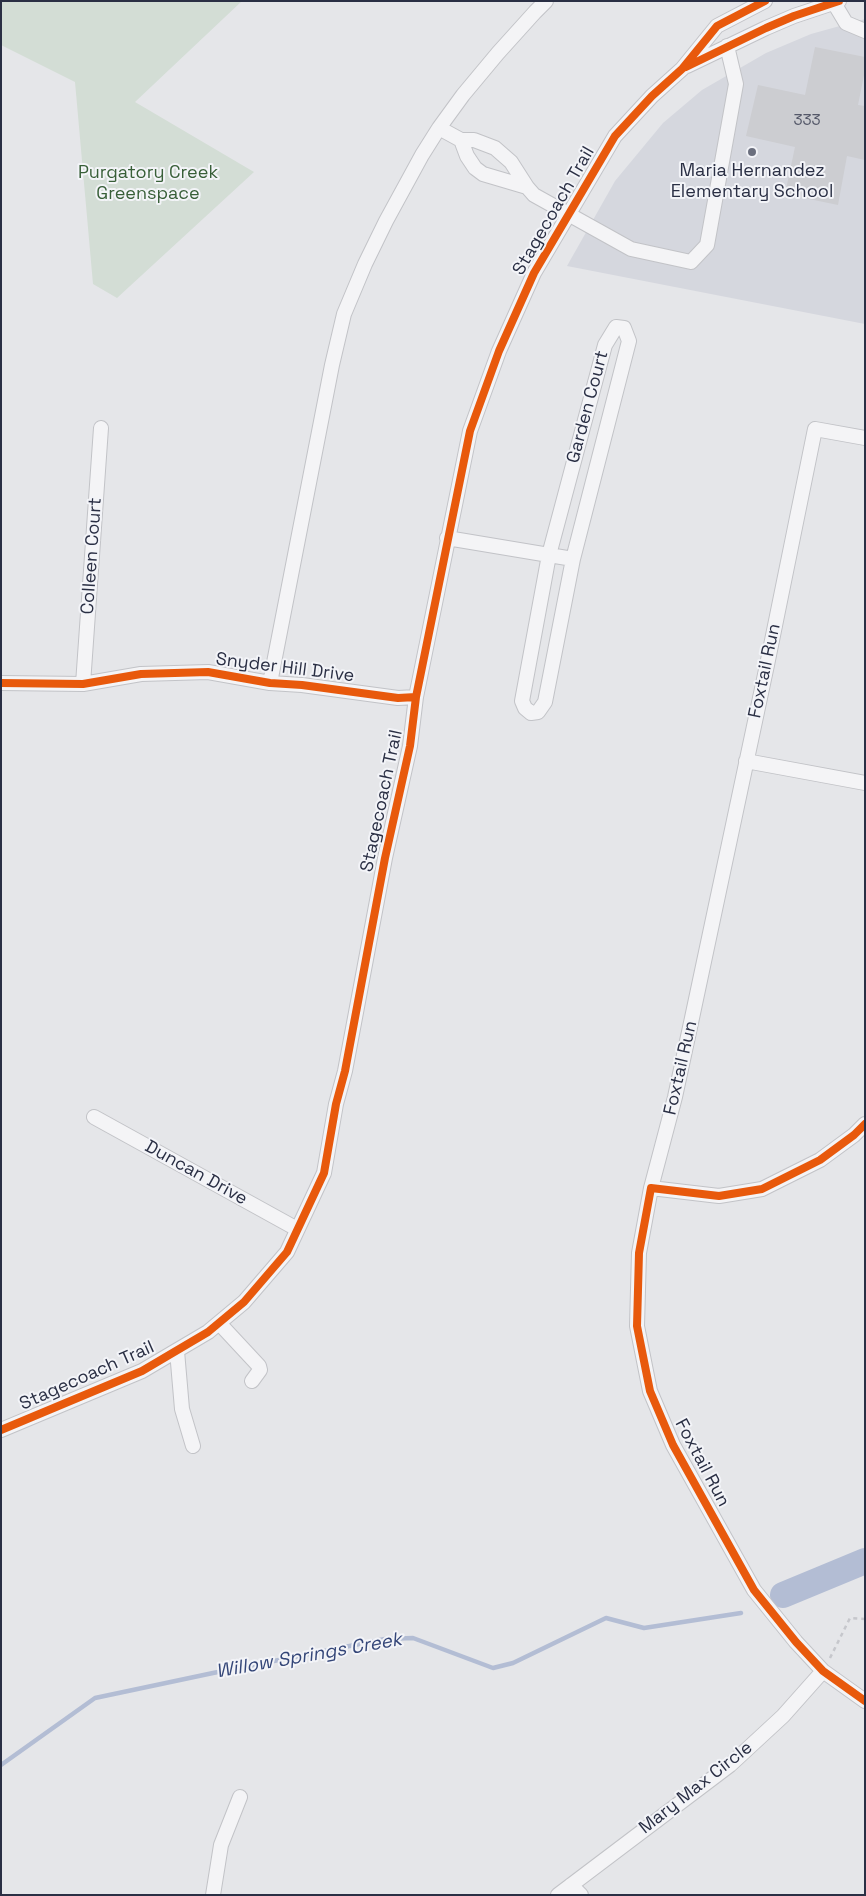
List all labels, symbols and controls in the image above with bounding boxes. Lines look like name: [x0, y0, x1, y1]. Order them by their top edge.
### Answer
house number: 333: [793, 112, 821, 130]
street label: Stagecoach Trail: [508, 143, 600, 279]
marker: Maria Hernandez Elementary School: [746, 146, 758, 158]
place label: Maria Hernandez Elementary School: [671, 160, 833, 202]
park label: Purgatory Creek Greenspace: [78, 162, 218, 204]
street label: Garden Court: [563, 348, 613, 466]
street label: Colleen Court: [77, 497, 107, 615]
street label: Foxtail Run: [744, 622, 786, 720]
street label: Snyder Hill Drive: [215, 649, 355, 687]
street label: Stagecoach Trail: [356, 728, 408, 874]
street label: Foxtail Run: [660, 1019, 702, 1117]
street label: Duncan Drive: [141, 1136, 251, 1210]
street label: Stagecoach Trail: [16, 1337, 158, 1415]
street label: Foxtail Run: [670, 1415, 734, 1511]
water label: Willow Springs Creek: [214, 1628, 404, 1684]
street label: Mary Max Circle: [635, 1737, 757, 1839]

